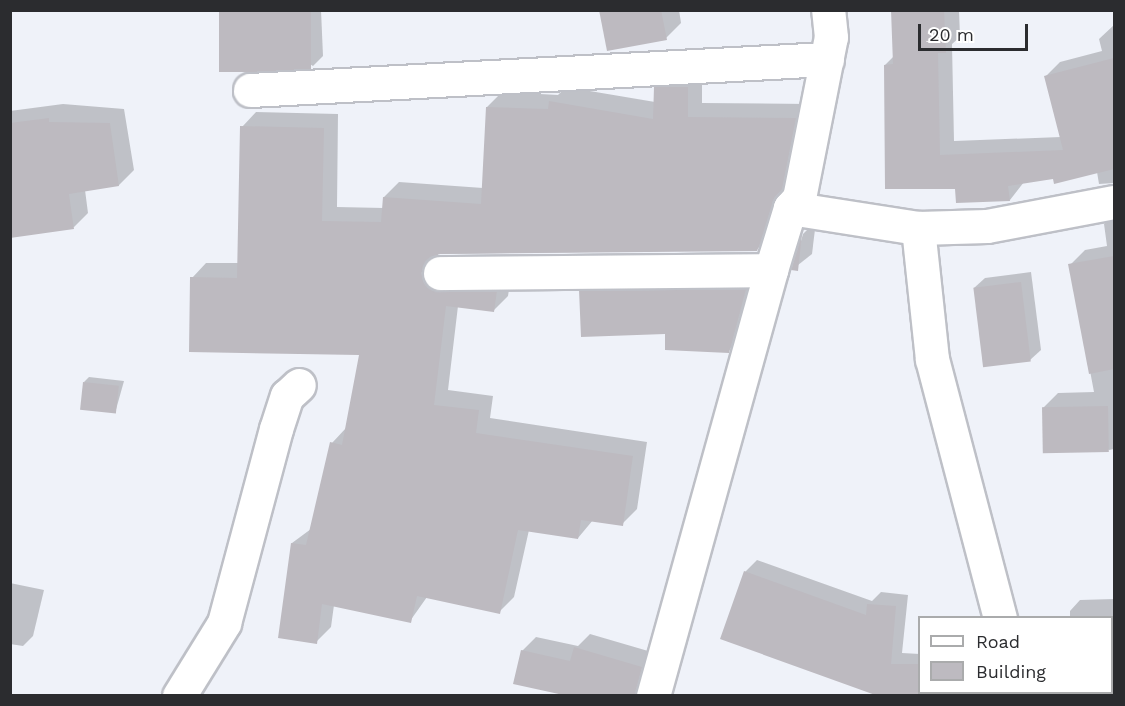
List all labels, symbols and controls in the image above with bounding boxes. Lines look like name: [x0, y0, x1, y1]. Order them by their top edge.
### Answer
scale bar: [921, 12, 1030, 50]
text: 20 m: [929, 24, 974, 45]
legend: [918, 616, 1113, 694]
text: Road: [976, 631, 1020, 652]
text: Building: [976, 661, 1046, 682]

